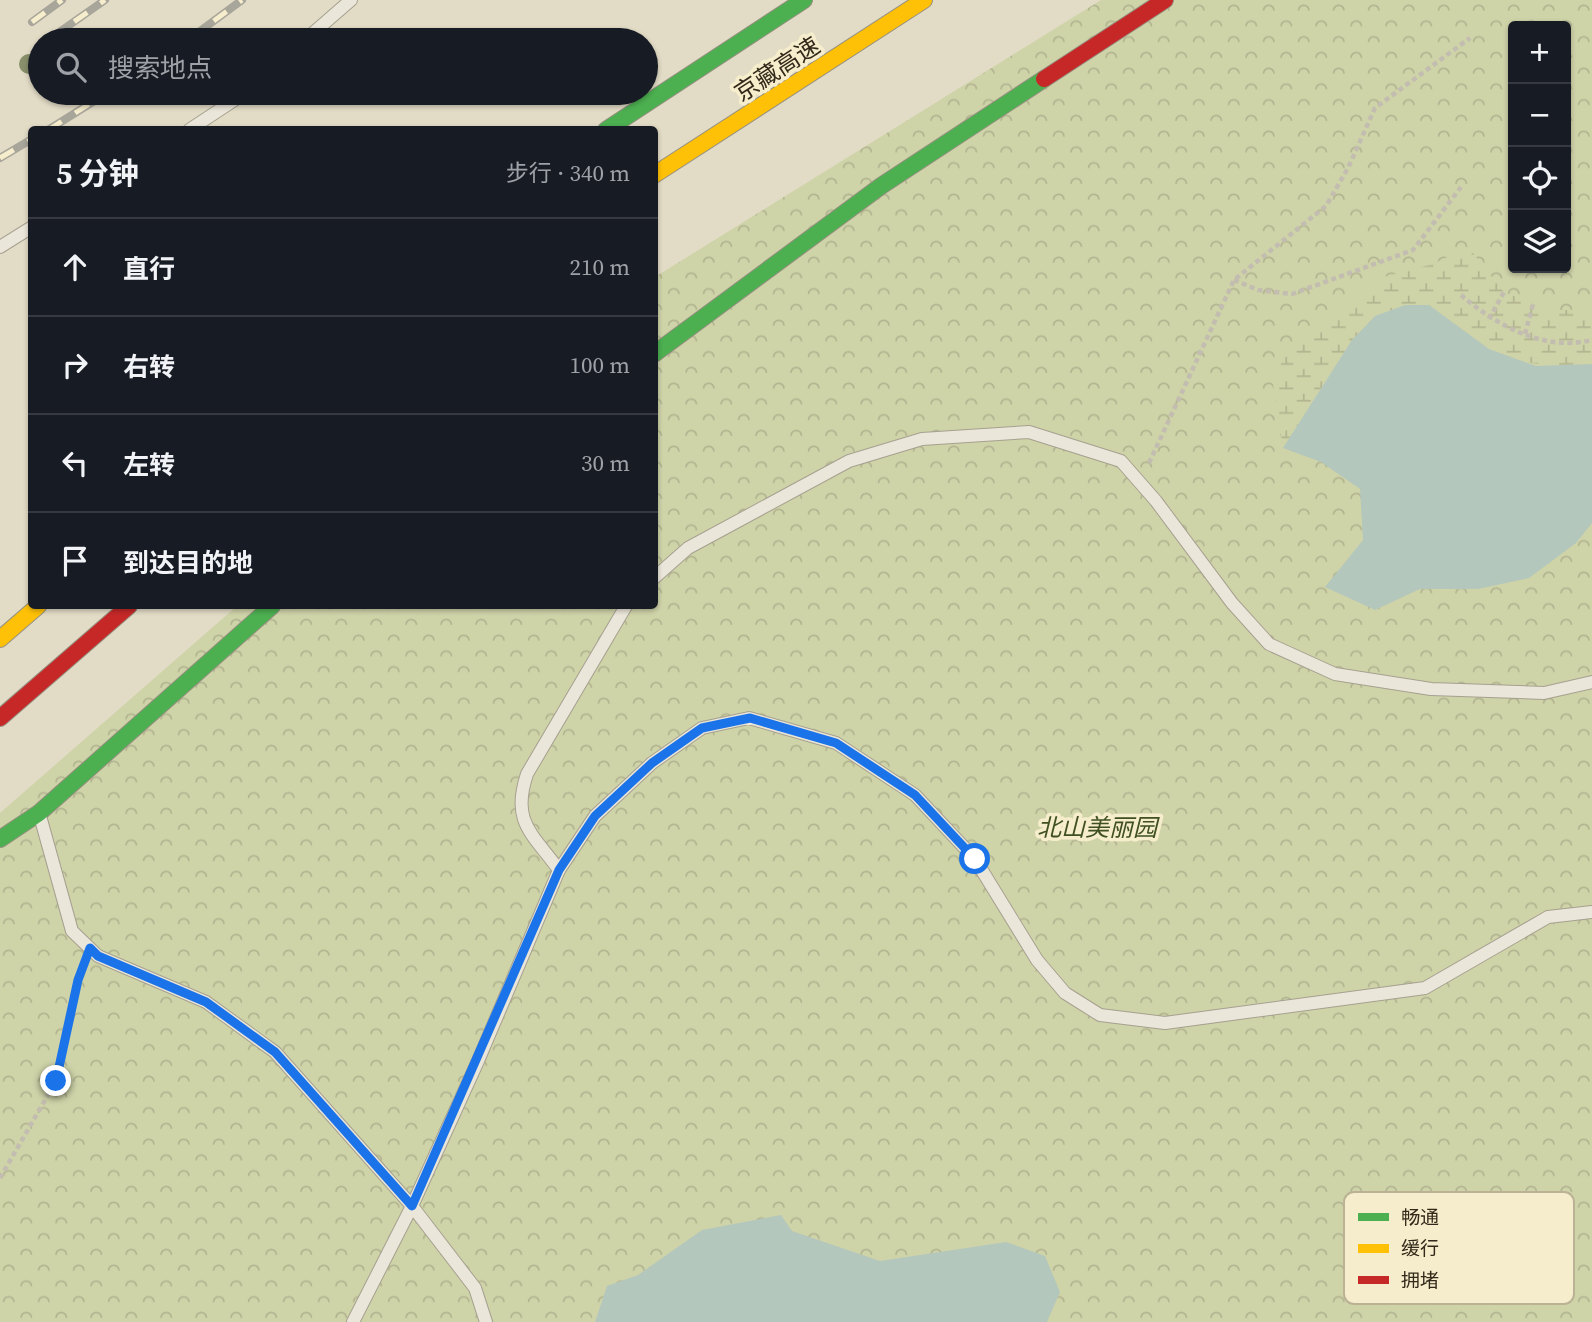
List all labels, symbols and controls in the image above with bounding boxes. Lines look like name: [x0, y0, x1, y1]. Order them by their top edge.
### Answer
map controls: [1508, 21, 1571, 273]
button: +: [1508, 21, 1571, 84]
search box: [28, 28, 658, 105]
street label: 京藏高速: [728, 29, 826, 109]
icon: search: [52, 48, 90, 86]
text: 搜索地点: [108, 50, 212, 86]
button: −: [1508, 84, 1571, 147]
button: locate: [1508, 147, 1571, 210]
text: 5 分钟: [56, 153, 139, 194]
text: 步行 · 340 m: [506, 157, 630, 189]
button: layers: [1508, 210, 1571, 273]
icon: ahead: [56, 248, 94, 286]
text: 直行: [123, 251, 175, 287]
text: 210 m: [569, 251, 630, 283]
icon: right: [56, 346, 94, 384]
text: 右转: [123, 349, 175, 385]
text: 100 m: [569, 349, 630, 381]
icon: left: [56, 444, 94, 482]
text: 左转: [123, 447, 175, 483]
text: 30 m: [581, 447, 630, 479]
icon: arrive: [56, 542, 94, 580]
text: 到达目的地: [123, 545, 253, 581]
park label: 北山美丽园: [1037, 811, 1160, 844]
route start: [959, 843, 990, 874]
route end: [40, 1065, 71, 1096]
legend: [1344, 1192, 1574, 1304]
text: 畅通: [1401, 1204, 1439, 1230]
text: 缓行: [1401, 1235, 1439, 1261]
text: 拥堵: [1401, 1267, 1439, 1293]

